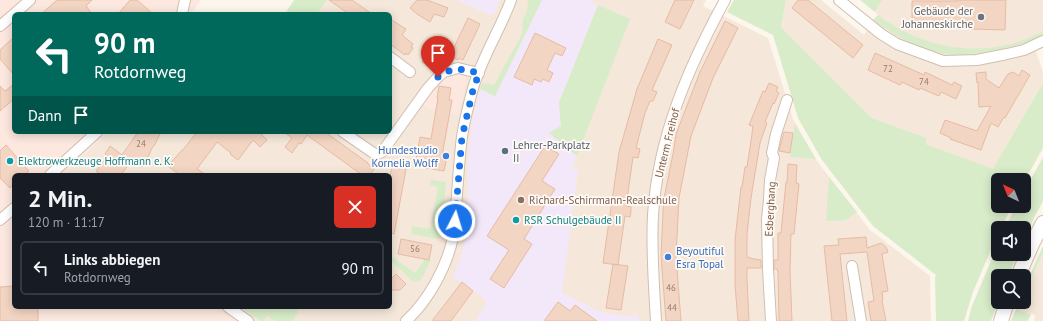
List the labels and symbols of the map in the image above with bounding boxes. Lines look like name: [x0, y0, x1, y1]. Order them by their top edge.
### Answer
place label: Gebäude der Johanneskirche: [901, 4, 973, 31]
marker: Gebäude der Johanneskirche: [976, 12, 986, 22]
pin: [421, 36, 455, 77]
house number: 72: [883, 63, 893, 74]
house number: 74: [919, 76, 929, 87]
street label: Unterm Freihof: [652, 106, 683, 179]
house number: 24: [136, 138, 146, 149]
place label: Lehrer-Parkplatz II: [513, 138, 590, 165]
place label: Hundestudio Kornelia Wolff: [371, 143, 438, 170]
marker: Lehrer-Parkplatz II: [500, 146, 510, 156]
marker: Hundestudio Kornelia Wolff: [441, 151, 451, 161]
place label: Elektrowerkzeuge Hoffmann e. K.: [18, 154, 173, 168]
marker: Elektrowerkzeuge Hoffmann e. K.: [5, 156, 15, 166]
north arrow: [991, 173, 1031, 213]
street label: Esberghang: [762, 181, 778, 237]
place label: Richard-Schirrmann-Realschule: [529, 193, 677, 207]
marker: Richard-Schirrmann-Realschule: [516, 195, 526, 205]
position arrow: [434, 200, 476, 242]
place label: RSR Schulgebäude II: [524, 213, 622, 227]
marker: RSR Schulgebäude II: [511, 215, 521, 225]
house number: 56: [410, 243, 420, 254]
place label: Beyoutiful Esra Topal: [676, 244, 725, 271]
marker: Beyoutiful Esra Topal: [663, 252, 673, 262]
house number: 46: [666, 282, 676, 293]
house number: 44: [667, 302, 677, 313]

